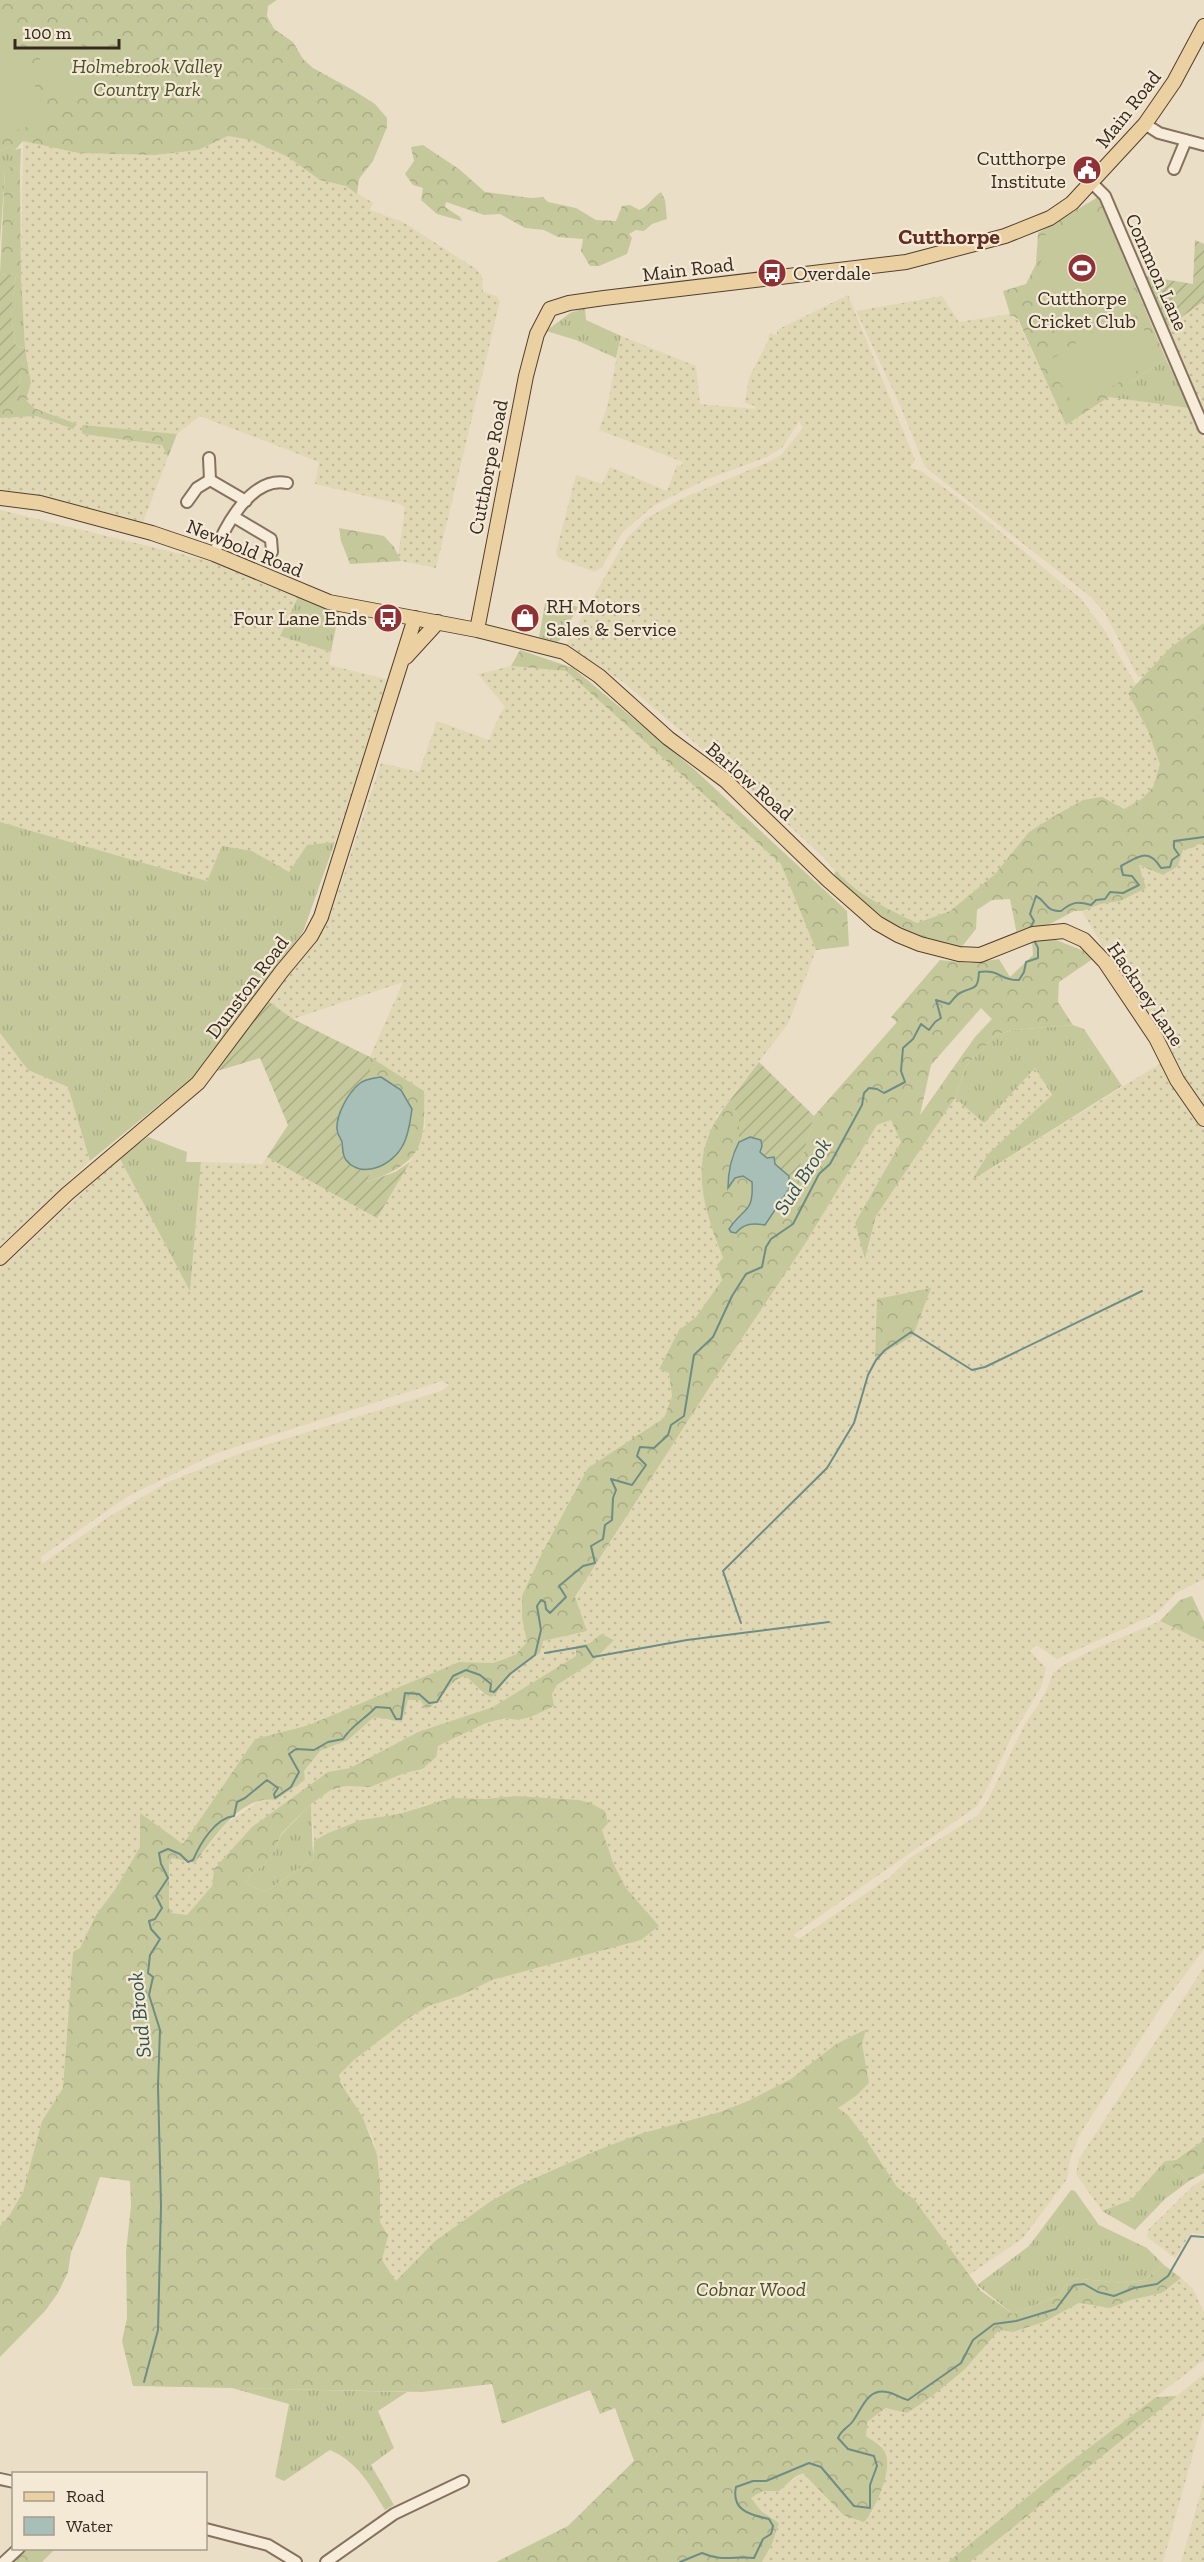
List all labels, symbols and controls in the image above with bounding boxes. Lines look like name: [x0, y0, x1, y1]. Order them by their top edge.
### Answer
scale bar: [15, 12, 118, 50]
text: 100 m: [24, 22, 72, 44]
park label: Holmebrook Valley Country Park: [72, 54, 222, 101]
street label: Main Road: [1090, 65, 1166, 153]
place label: Cutthorpe Institute: [977, 146, 1066, 193]
public building icon: Cutthorpe Institute: [1071, 154, 1103, 186]
street label: Common Lane: [1121, 210, 1193, 334]
district label: Cutthorpe: [898, 223, 1000, 250]
street label: Main Road: [641, 251, 735, 286]
sports icon: Cutthorpe Cricket Club: [1066, 252, 1098, 284]
bus stop icon: Overdale: [756, 257, 788, 289]
place label: Overdale: [793, 261, 871, 285]
place label: Cutthorpe Cricket Club: [1028, 286, 1136, 333]
street label: Cutthorpe Road: [463, 398, 513, 536]
street label: Newbold Road: [183, 514, 307, 582]
place label: RH Motors Sales & Service: [546, 594, 676, 641]
bus stop icon: Four Lane Ends: [372, 602, 404, 634]
shop icon: RH Motors Sales & Service: [509, 602, 541, 634]
place label: Four Lane Ends: [233, 606, 367, 630]
street label: Barlow Road: [701, 737, 799, 825]
street label: Dunston Road: [201, 931, 293, 1043]
street label: Hackney Lane: [1102, 937, 1190, 1051]
water label: Sud Brook: [768, 1133, 836, 1219]
water label: Sud Brook: [122, 1971, 156, 2059]
park label: Cobnar Wood: [696, 2277, 806, 2301]
legend: [12, 2472, 207, 2550]
text: Road: [66, 2485, 105, 2507]
text: Water: [66, 2515, 113, 2537]

